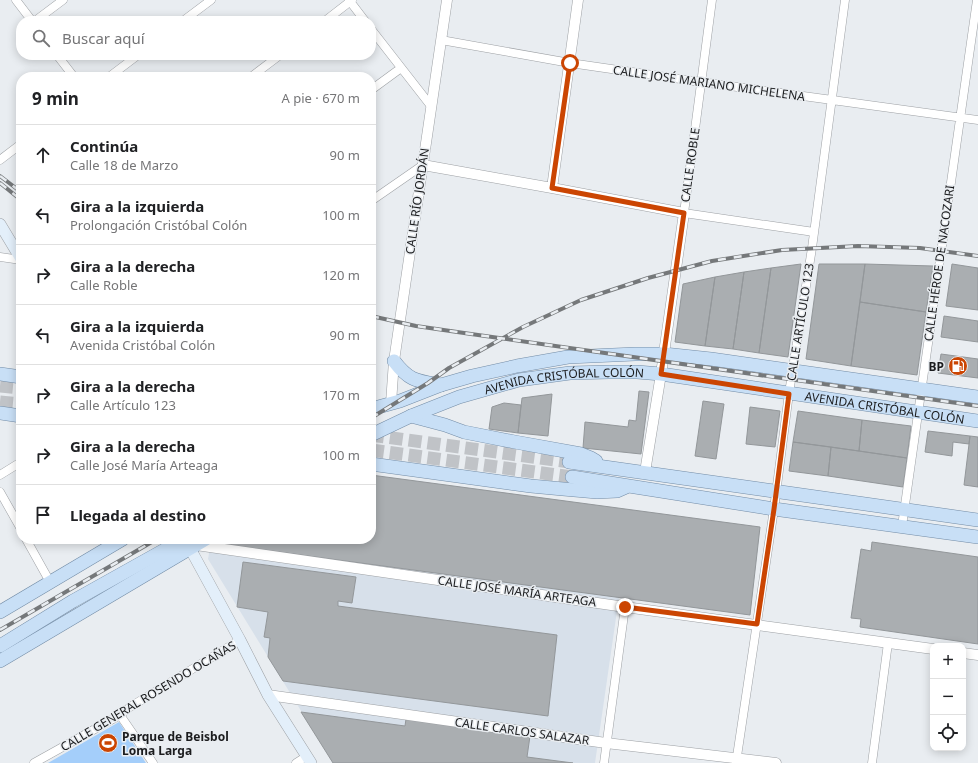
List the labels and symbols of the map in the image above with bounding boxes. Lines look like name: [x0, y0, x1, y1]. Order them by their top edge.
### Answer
route start: [561, 54, 579, 72]
street label: CALLE JOSÉ MARIANO MICHELENA: [612, 61, 806, 105]
street label: CALLE ROBLE: [676, 127, 704, 203]
street label: CALLE RÍO JORDÁN: [401, 147, 433, 255]
street label: CALLE HÉROE DE NACOZARI: [920, 184, 958, 342]
street label: CALLE ARTÍCULO 123: [782, 262, 818, 382]
fuel station icon: BP: [947, 355, 969, 377]
place label: BP: [929, 358, 944, 375]
street label: AVENIDA CRISTÓBAL COLÓN: [482, 363, 645, 398]
street label: AVENIDA CRISTÓBAL COLÓN: [804, 387, 966, 427]
street label: CALLE JOSÉ MARÍA ARTEAGA: [437, 571, 598, 611]
route end: [616, 598, 634, 616]
street label: CALLE GENERAL ROSENDO OCAÑAS: [57, 637, 239, 755]
street label: CALLE CARLOS SALAZAR: [454, 713, 591, 749]
place label: Parque de Beisbol Loma Larga: [122, 728, 229, 759]
sports icon: Parque de Beisbol Loma Larga: [97, 732, 119, 754]

